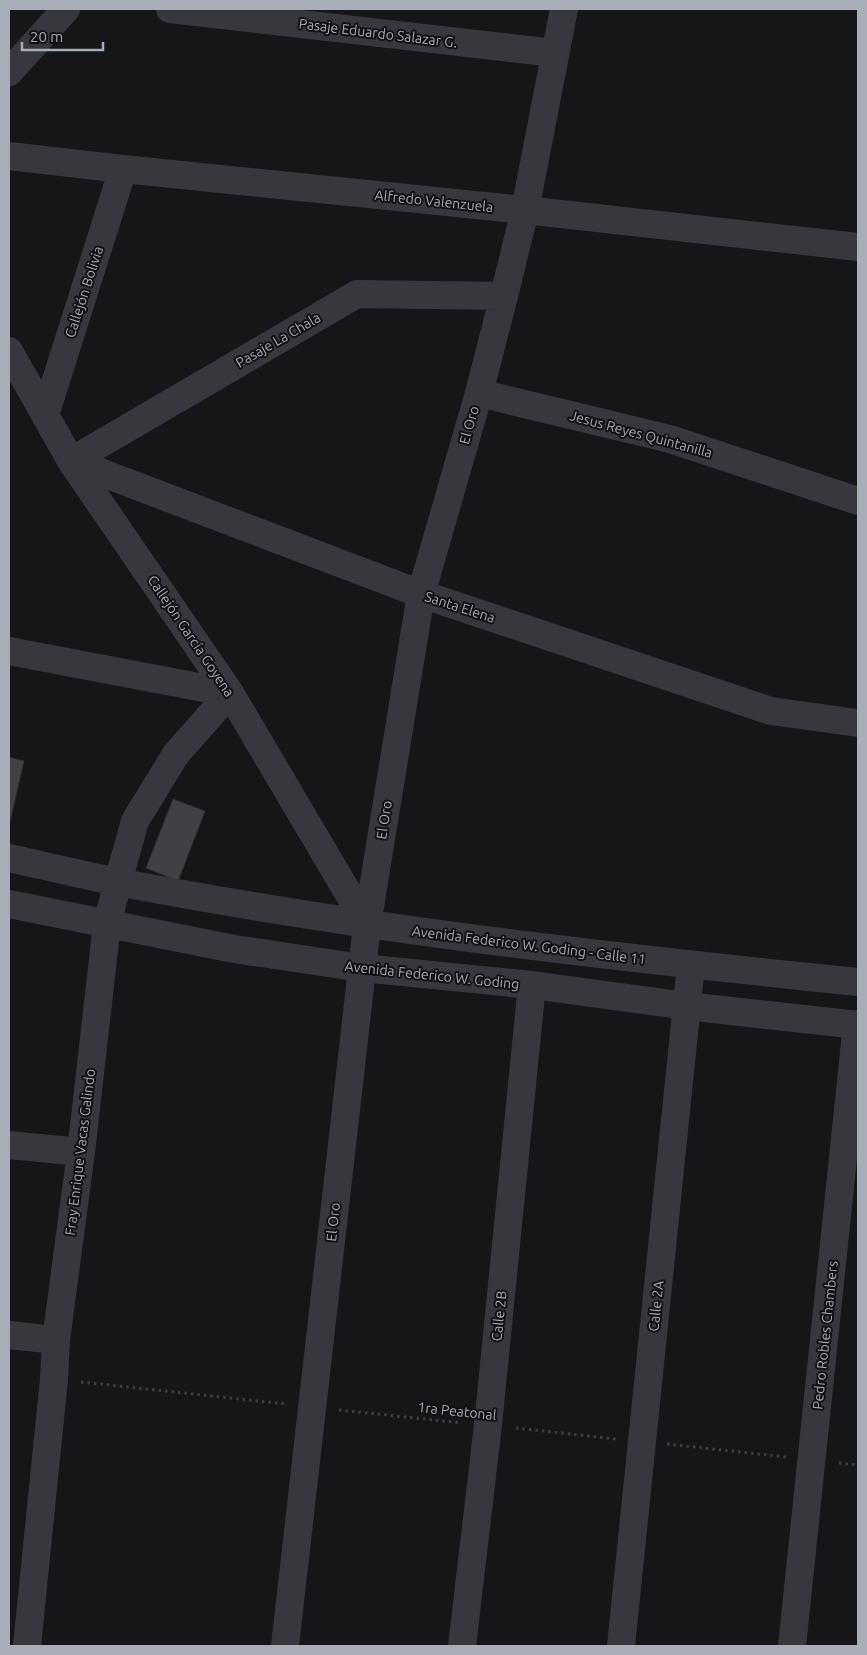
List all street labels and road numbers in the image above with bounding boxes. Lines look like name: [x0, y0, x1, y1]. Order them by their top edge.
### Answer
street label: Pasaje Eduardo Salazar G.: [298, 15, 458, 51]
street label: Alfredo Valenzuela: [374, 187, 494, 215]
street label: Callejón Bolivia: [62, 244, 106, 340]
street label: Pasaje La Chala: [233, 309, 323, 371]
street label: El Oro: [456, 404, 482, 446]
street label: Jesus Reyes Quintanilla: [568, 407, 714, 461]
street label: Callejón García Goyena: [144, 572, 238, 700]
street label: Santa Elena: [423, 588, 497, 626]
street label: El Oro: [373, 799, 395, 841]
street label: Avenida Federico W. Goding - Calle 11: [411, 923, 647, 967]
street label: Avenida Federico W. Goding: [344, 958, 520, 992]
street label: Fray Enrique Vacas Galindo: [62, 1068, 98, 1236]
street label: El Oro: [323, 1202, 343, 1242]
street label: Pedro Robles Chambers: [809, 1260, 841, 1410]
street label: Calle 2A: [645, 1280, 667, 1332]
street label: Calle 2B: [488, 1290, 510, 1342]
street label: 1ra Peatonal: [417, 1399, 498, 1423]

